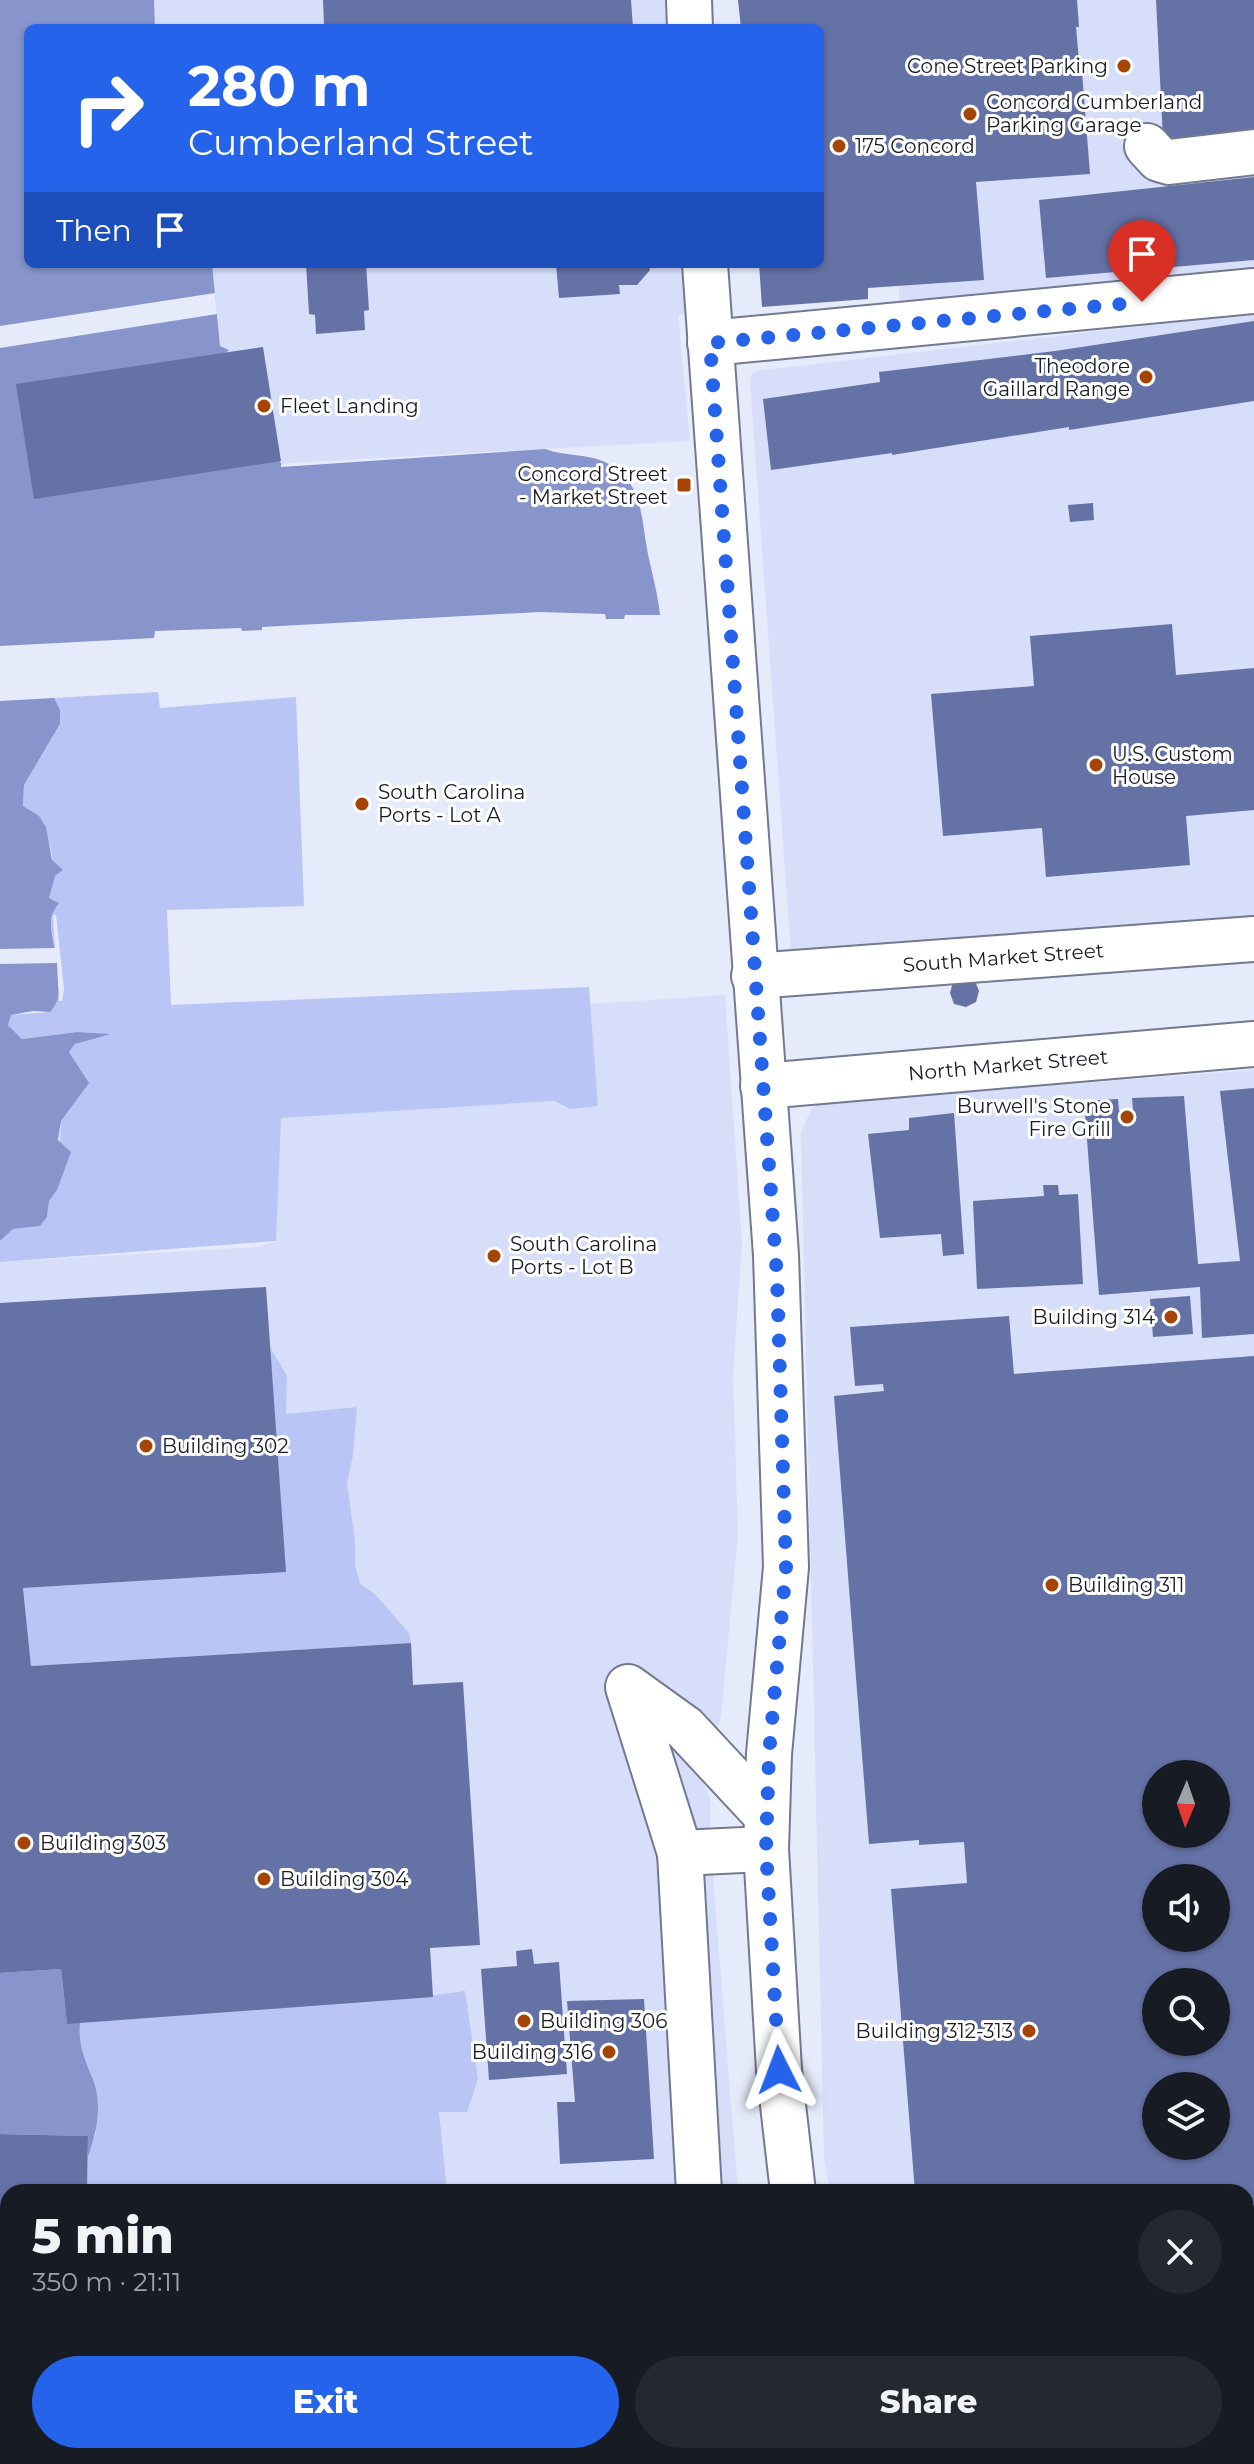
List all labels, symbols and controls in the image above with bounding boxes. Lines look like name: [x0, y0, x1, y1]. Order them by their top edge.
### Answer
text: 280 m: [188, 52, 371, 120]
place label: Cone Street Parking: [907, 54, 1108, 78]
icon: right: [56, 56, 160, 160]
marker: Cone Street Parking: [1115, 57, 1133, 75]
place label: Concord Cumberland Parking Garage: [986, 90, 1202, 137]
marker: Concord Cumberland Parking Garage: [961, 105, 979, 123]
text: Cumberland Street: [188, 120, 534, 164]
place label: 175 Concord: [855, 134, 975, 158]
marker: 175 Concord: [830, 137, 848, 155]
icon: arrive: [148, 208, 192, 252]
text: Then: [56, 212, 132, 249]
pin: [1108, 220, 1176, 302]
icon: arrive: [1120, 232, 1164, 276]
place label: Theodore Gaillard Range: [983, 354, 1130, 401]
marker: Theodore Gaillard Range: [1137, 368, 1155, 386]
place label: Fleet Landing: [280, 394, 419, 418]
marker: Fleet Landing: [255, 397, 273, 415]
place label: Concord Street - Market Street: [518, 462, 668, 509]
marker: Concord Street - Market Street: [675, 476, 693, 494]
place label: U.S. Custom House: [1112, 742, 1233, 789]
marker: U.S. Custom House: [1087, 756, 1105, 774]
place label: South Carolina Ports - Lot A: [378, 780, 525, 827]
marker: South Carolina Ports - Lot A: [353, 795, 371, 813]
street label: South Market Street: [902, 938, 1105, 977]
street label: North Market Street: [907, 1045, 1109, 1086]
place label: Burwell's Stone Fire Grill: [957, 1094, 1111, 1141]
marker: Burwell's Stone Fire Grill: [1118, 1108, 1136, 1126]
place label: South Carolina Ports - Lot B: [510, 1232, 657, 1279]
marker: South Carolina Ports - Lot B: [485, 1247, 503, 1265]
place label: Building 314: [1033, 1305, 1155, 1329]
marker: Building 314: [1162, 1308, 1180, 1326]
place label: Building 302: [162, 1434, 289, 1458]
marker: Building 302: [137, 1437, 155, 1455]
place label: Building 311: [1068, 1573, 1184, 1597]
marker: Building 311: [1043, 1576, 1061, 1594]
north arrow: [1142, 1760, 1230, 1848]
map controls: [1142, 1760, 1230, 2160]
place label: Building 303: [40, 1831, 166, 1855]
marker: Building 303: [15, 1834, 33, 1852]
button: sound: [1142, 1864, 1230, 1952]
place label: Building 304: [280, 1867, 408, 1891]
marker: Building 304: [255, 1870, 273, 1888]
button: search: [1142, 1968, 1230, 2056]
place label: Building 306: [540, 2009, 667, 2033]
marker: Building 306: [515, 2012, 533, 2030]
place label: Building 312-313: [856, 2019, 1013, 2043]
marker: Building 312-313: [1020, 2022, 1038, 2040]
position arrow: [737, 2028, 821, 2112]
place label: Building 316: [472, 2040, 593, 2064]
marker: Building 316: [600, 2043, 618, 2061]
button: layers: [1142, 2072, 1230, 2160]
text: 5 min: [32, 2207, 174, 2265]
button: close: [1138, 2210, 1222, 2294]
text: 350 m · 21:11: [32, 2266, 181, 2298]
button: Exit: [32, 2356, 619, 2448]
button: Share: [635, 2356, 1222, 2448]

